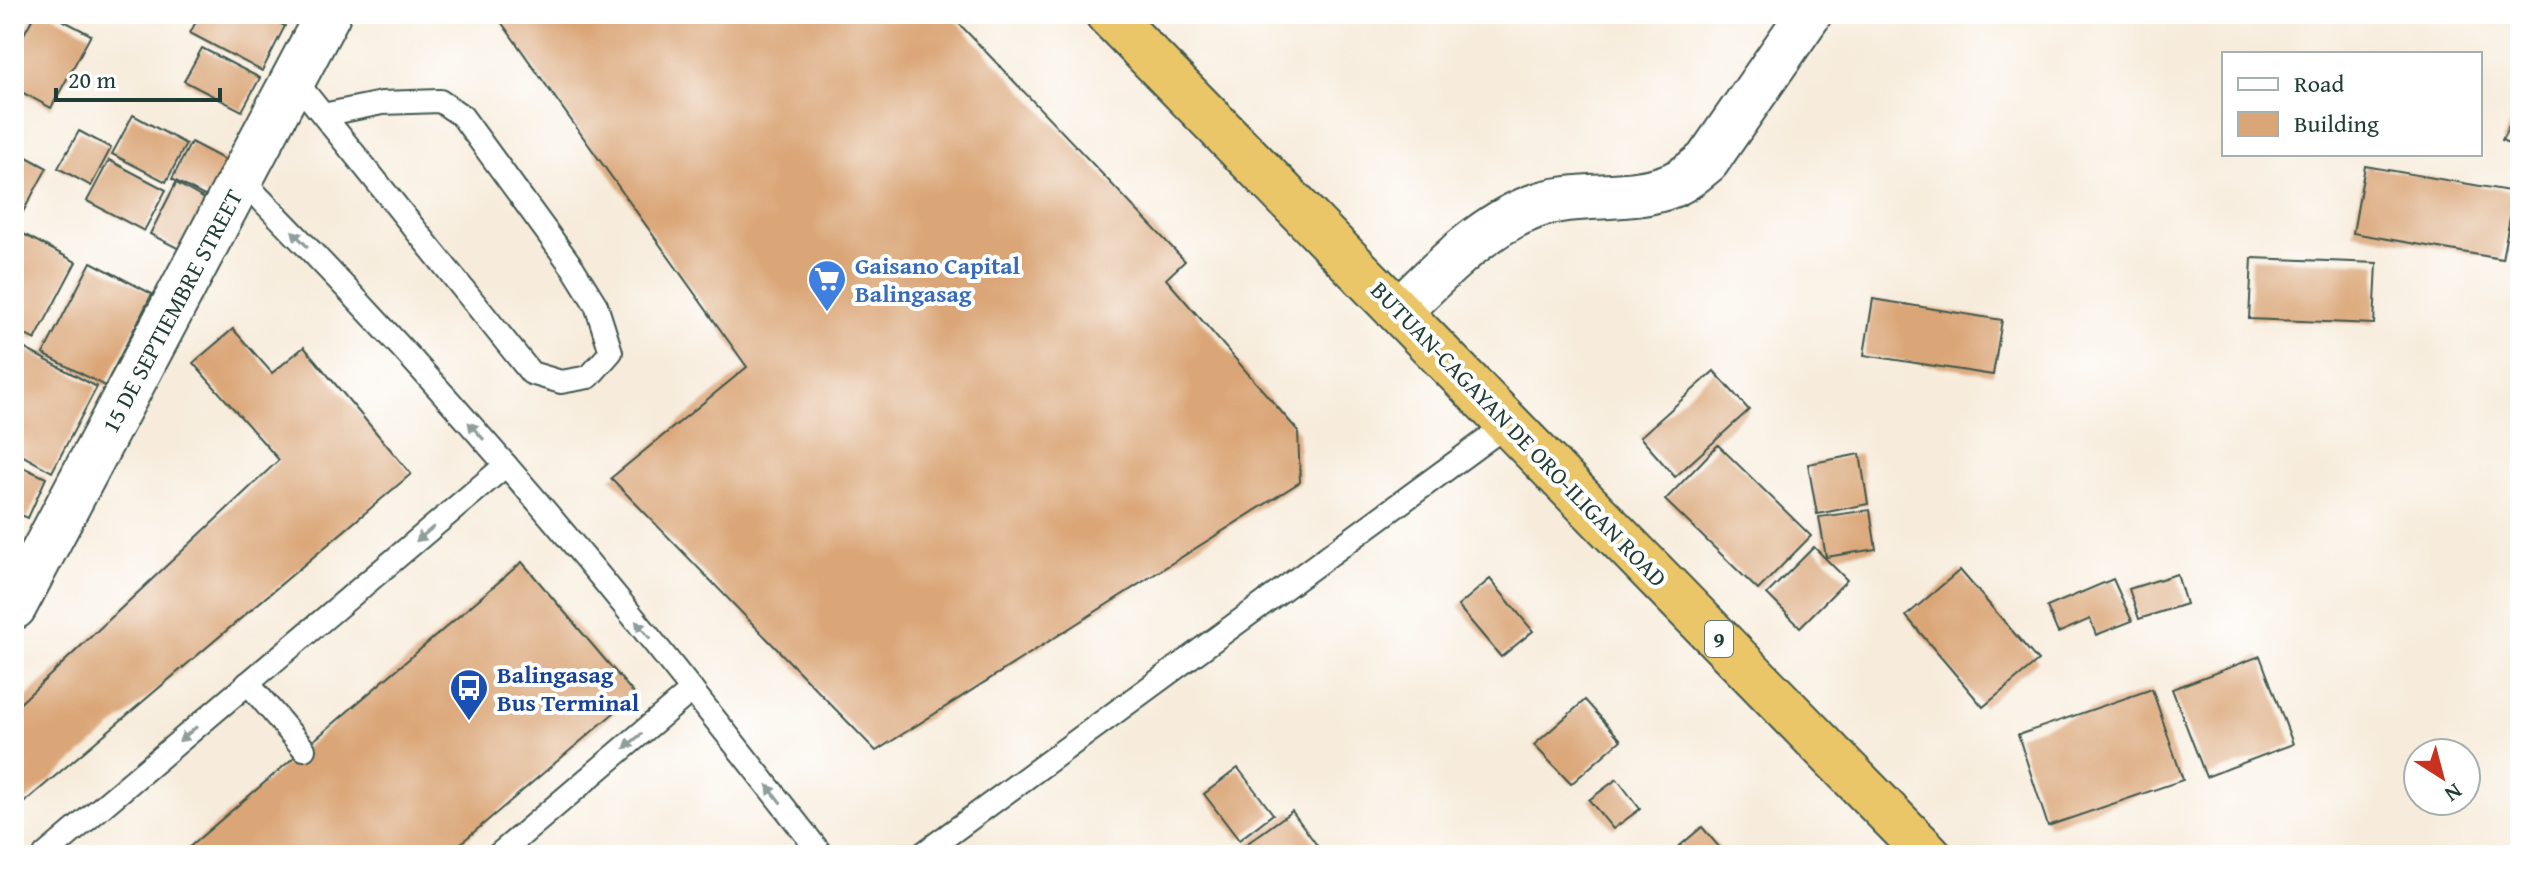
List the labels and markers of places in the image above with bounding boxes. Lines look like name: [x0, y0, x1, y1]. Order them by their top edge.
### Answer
place label: Gaisano Capital Balingasag: [855, 248, 1021, 311]
supermarket icon: Gaisano Capital Balingasag: [806, 258, 848, 313]
place label: Balingasag Bus Terminal: [497, 657, 640, 720]
bus stop icon: Balingasag Bus Terminal: [448, 667, 490, 722]

